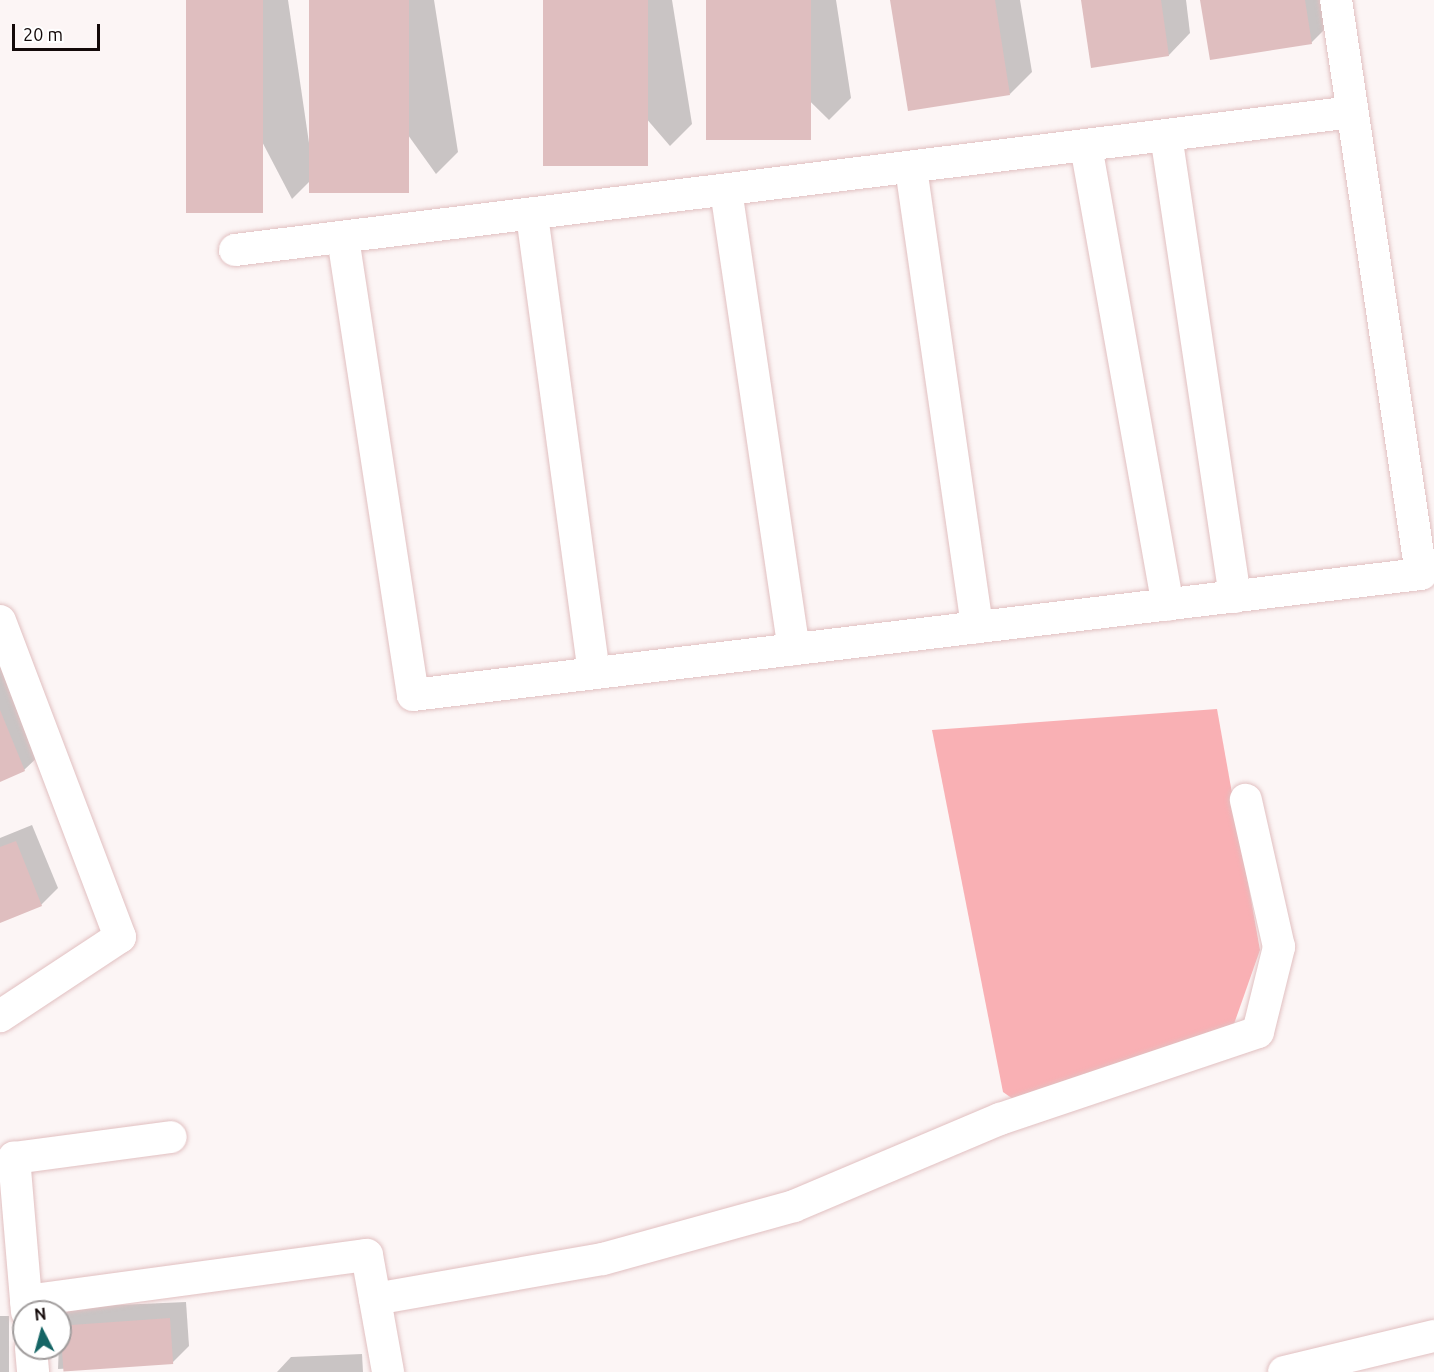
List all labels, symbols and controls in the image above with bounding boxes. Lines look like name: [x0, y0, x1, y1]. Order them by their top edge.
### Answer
scale bar: [15, 12, 104, 50]
text: 20 m: [23, 24, 63, 44]
north arrow: [12, 1300, 72, 1360]
text: N: [33, 1305, 47, 1324]

